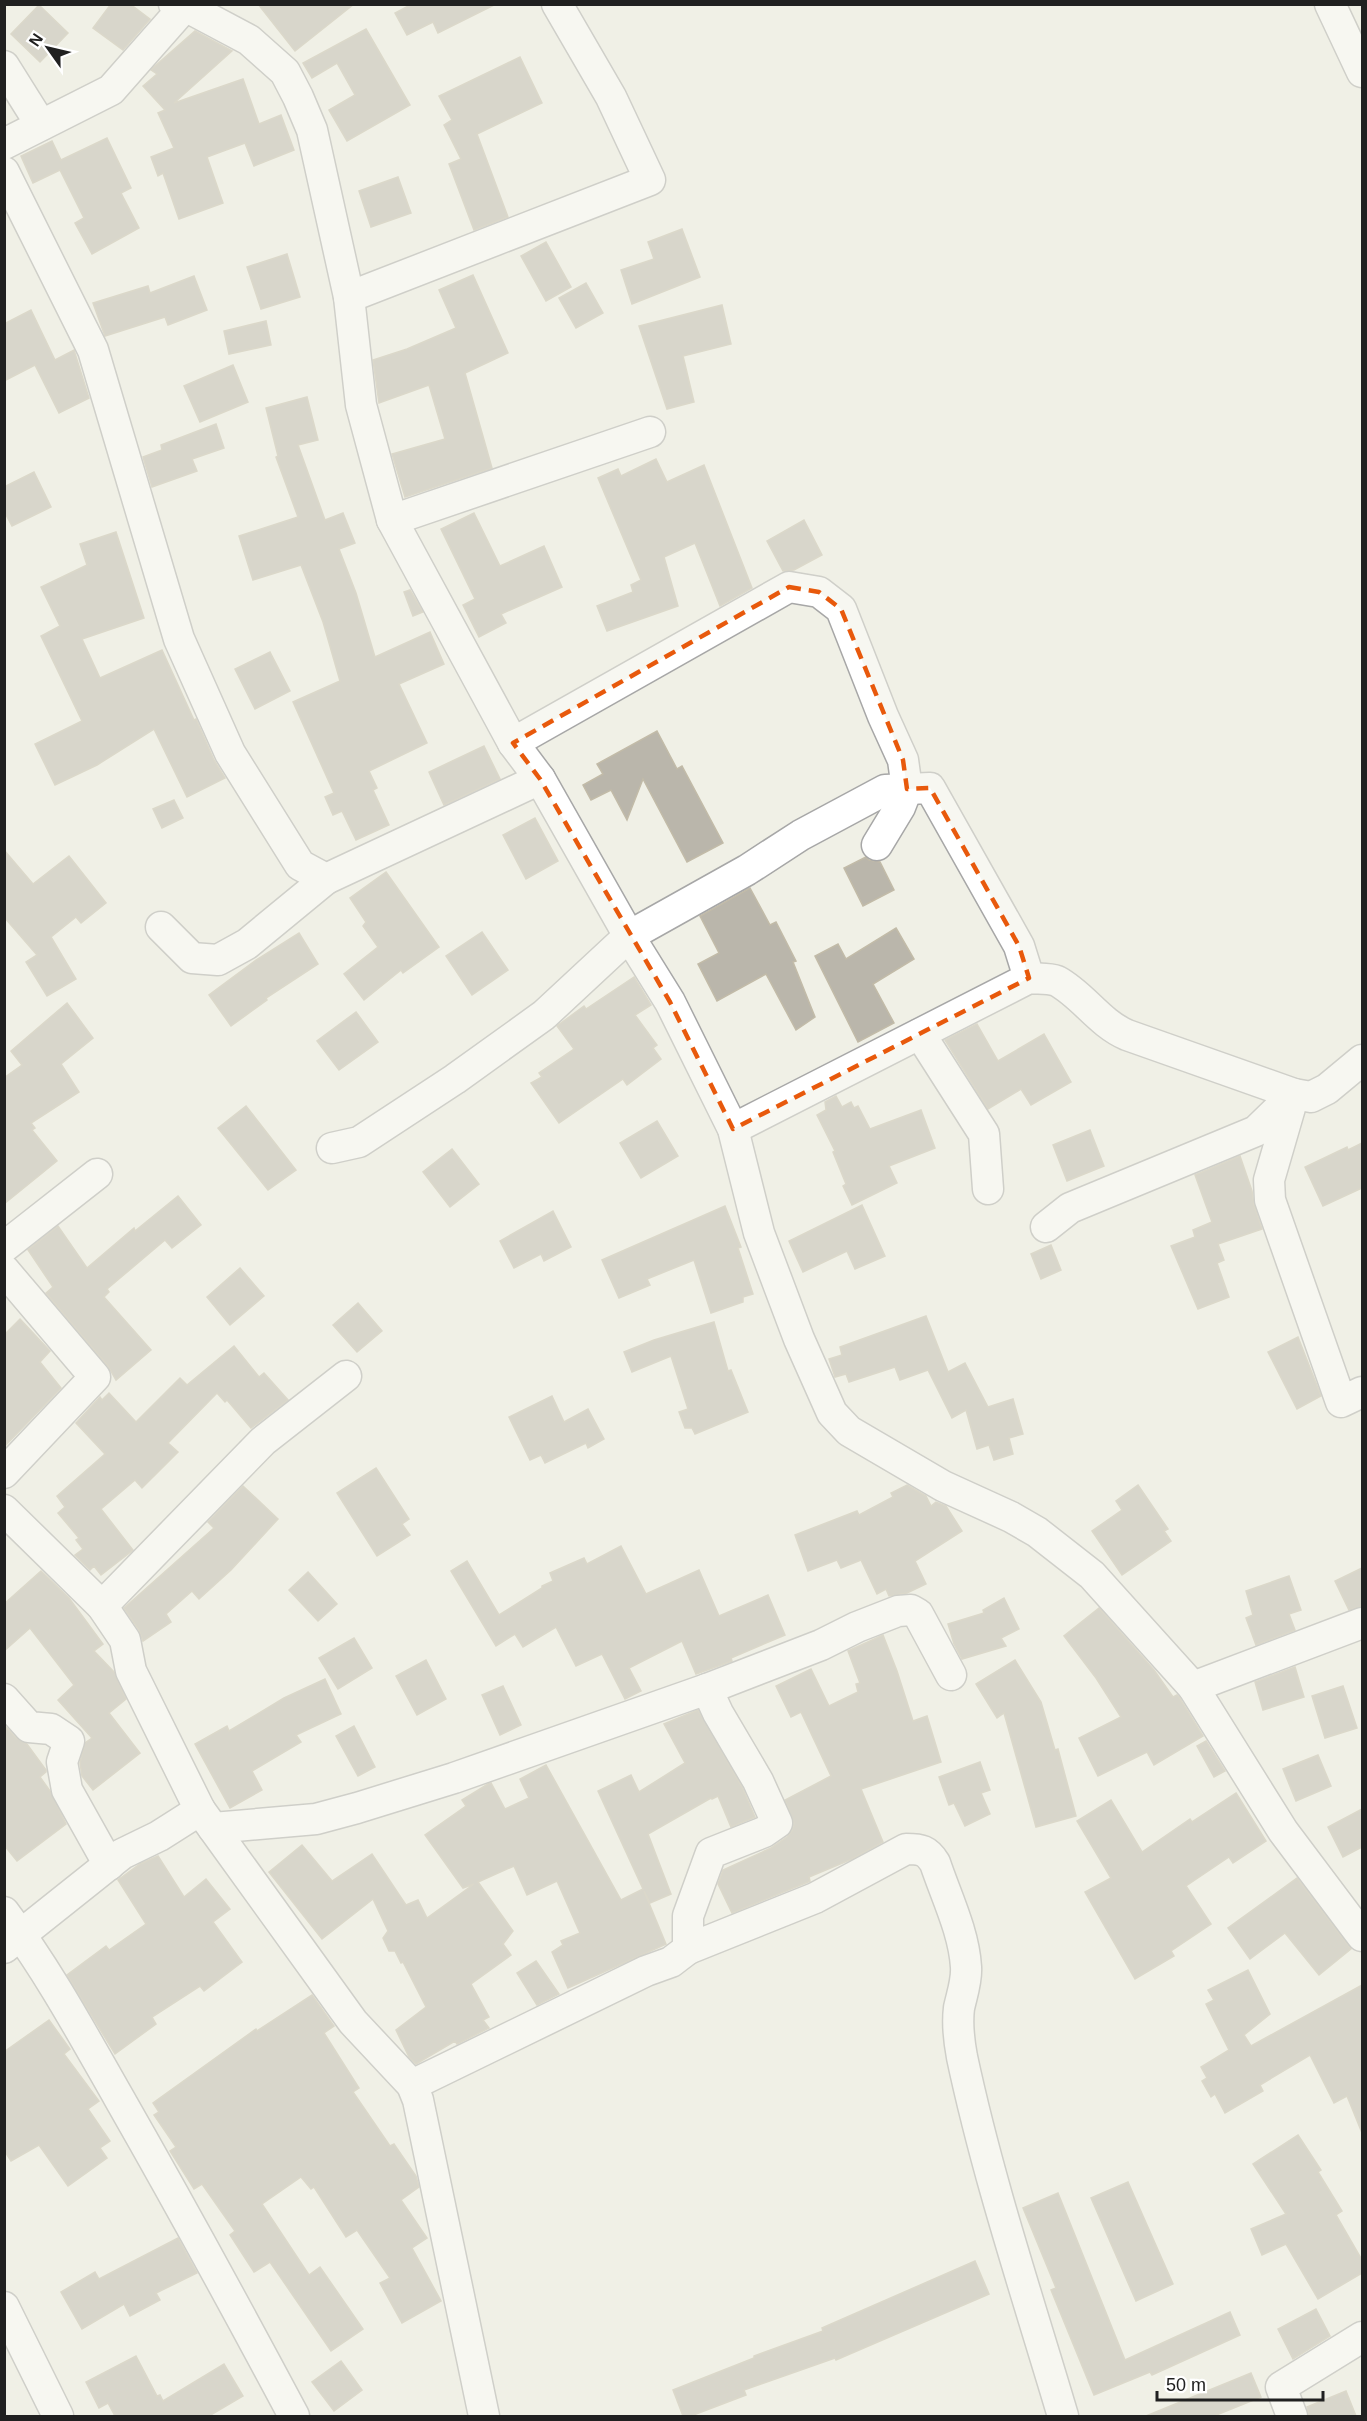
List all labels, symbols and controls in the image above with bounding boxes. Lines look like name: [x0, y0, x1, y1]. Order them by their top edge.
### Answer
north arrow: [18, 18, 78, 78]
text: N: [26, 30, 46, 49]
scale bar: [1157, 2364, 1324, 2402]
text: 50 m: [1166, 2375, 1206, 2395]

